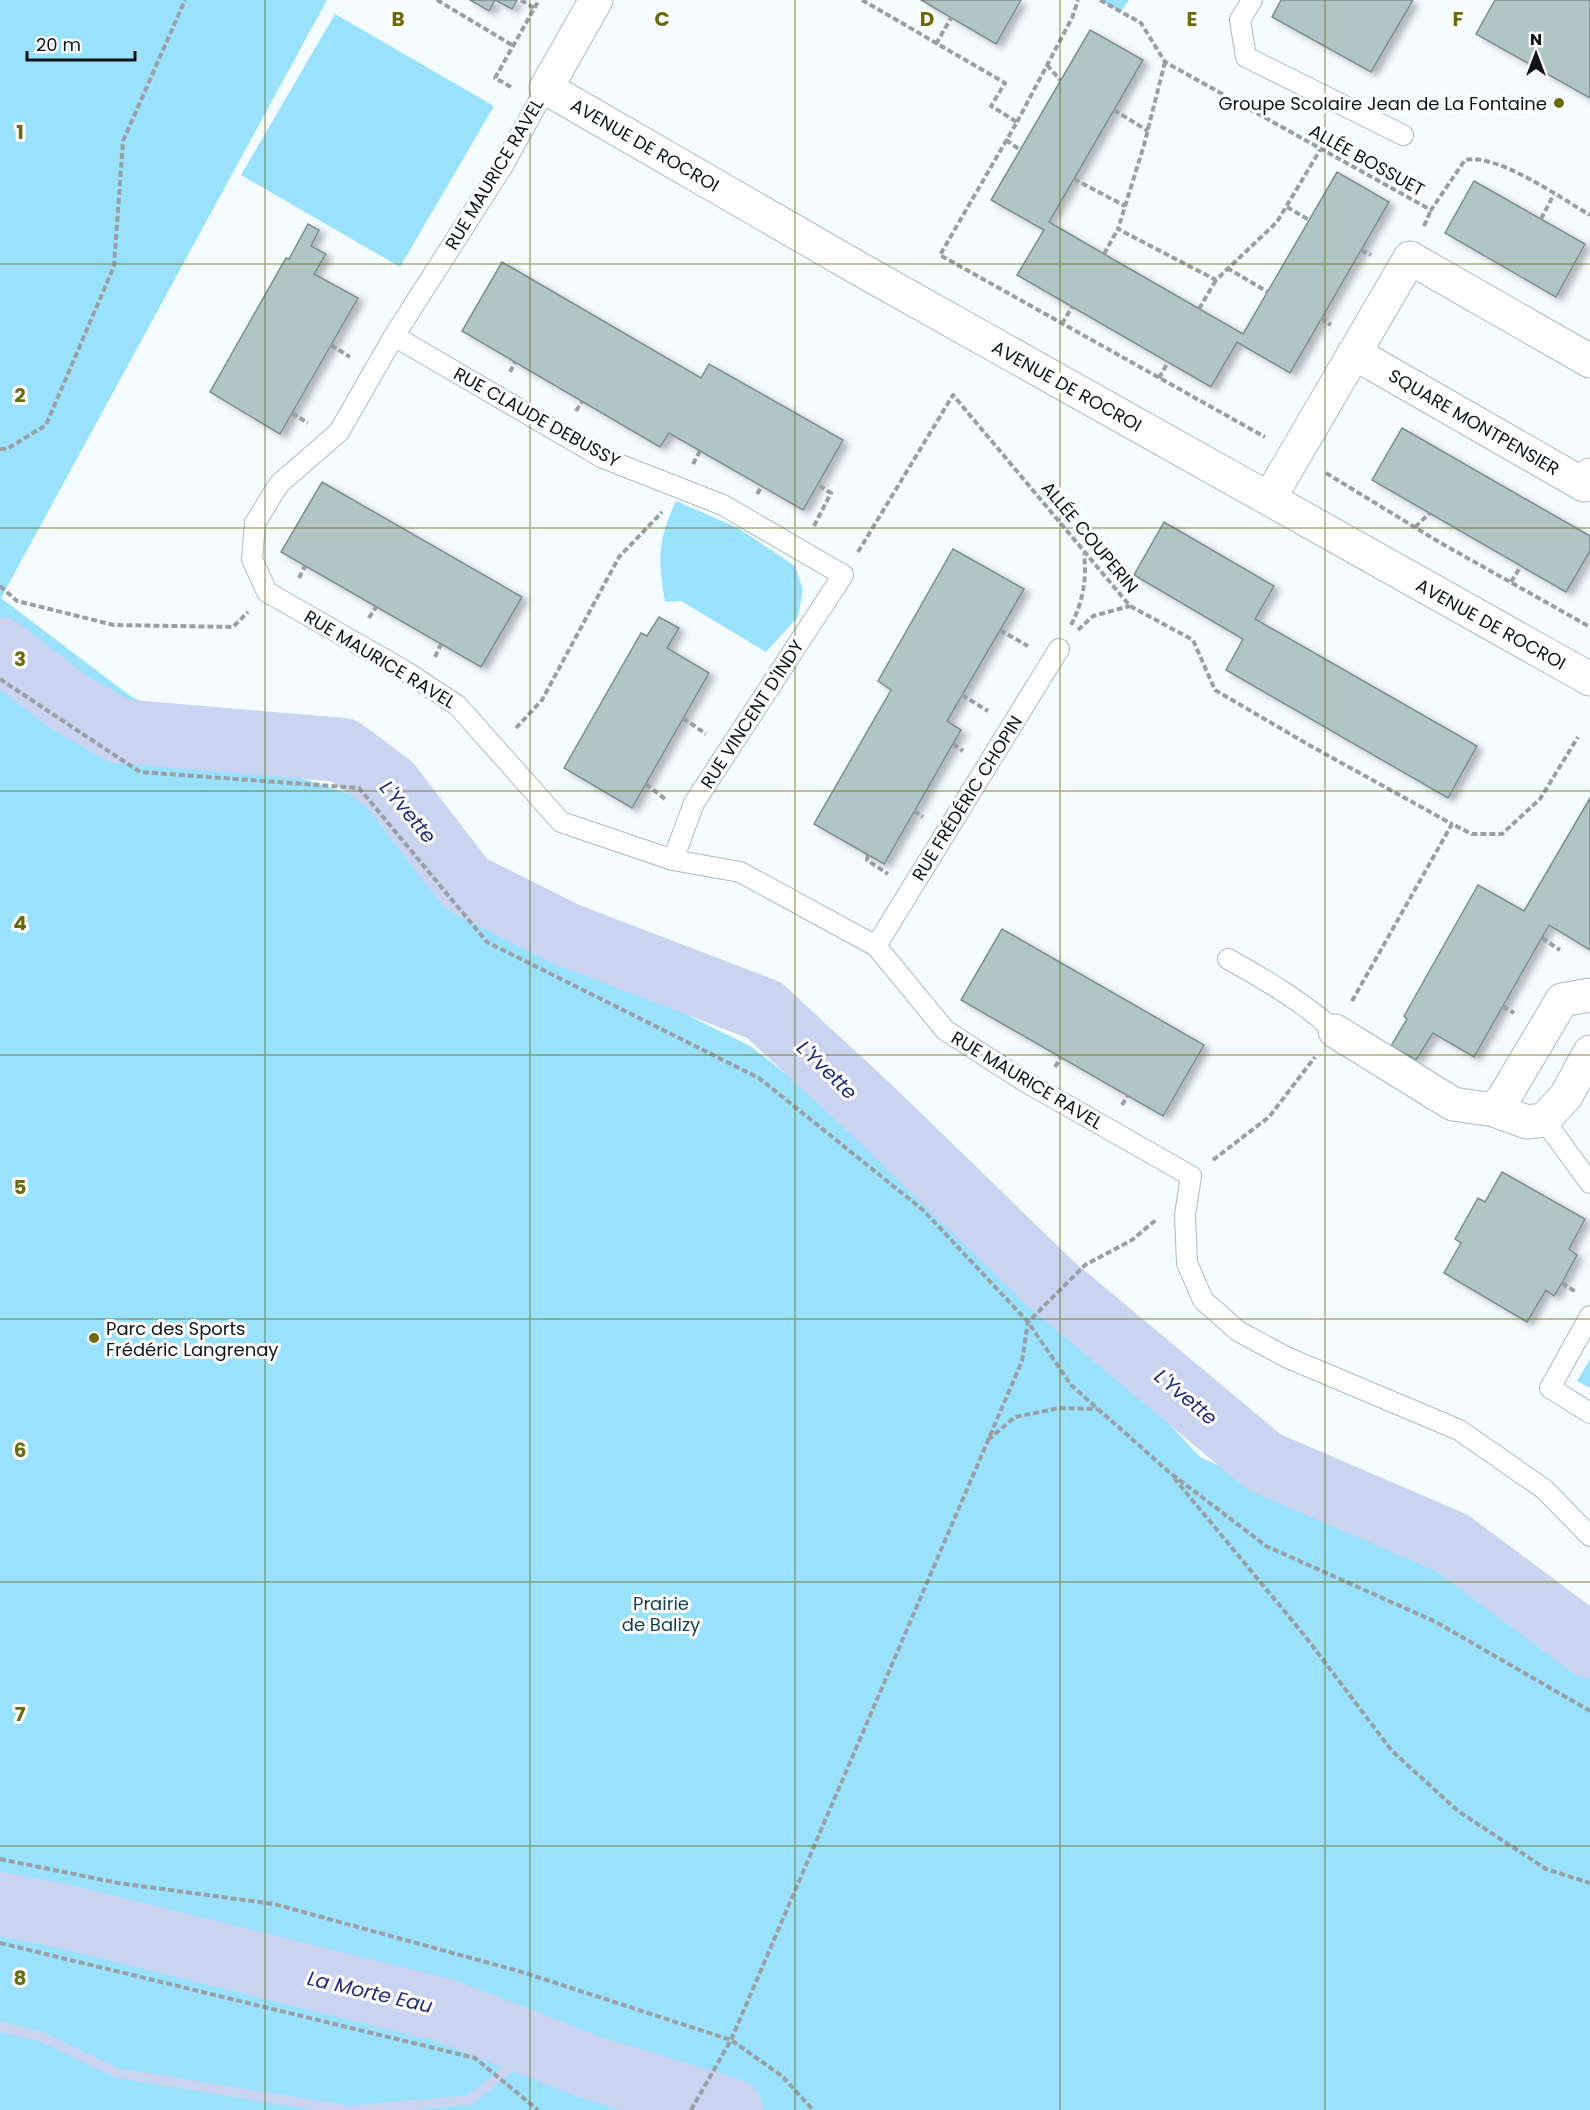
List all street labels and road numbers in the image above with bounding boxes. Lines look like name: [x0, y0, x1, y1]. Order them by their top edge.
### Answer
street label: AVENUE DE ROCROI: [566, 92, 724, 198]
street label: RUE MAURICE RAVEL: [439, 93, 549, 254]
street label: ALLÉE BOSSUET: [1305, 118, 1429, 202]
street label: AVENUE DE ROCROI: [988, 334, 1146, 438]
street label: RUE CLAUDE DEBUSSY: [449, 361, 625, 473]
street label: SQUARE MONTPENSIER: [1384, 363, 1564, 481]
street label: ALLÉE COUPERIN: [1036, 476, 1144, 598]
street label: AVENUE DE ROCROI: [1412, 572, 1570, 676]
street label: RUE MAURICE RAVEL: [300, 604, 461, 714]
street label: RUE VINCENT D'INDY: [695, 634, 810, 793]
street label: RUE FRÉDÉRIC CHOPIN: [906, 711, 1028, 885]
street label: RUE MAURICE RAVEL: [947, 1025, 1108, 1135]

